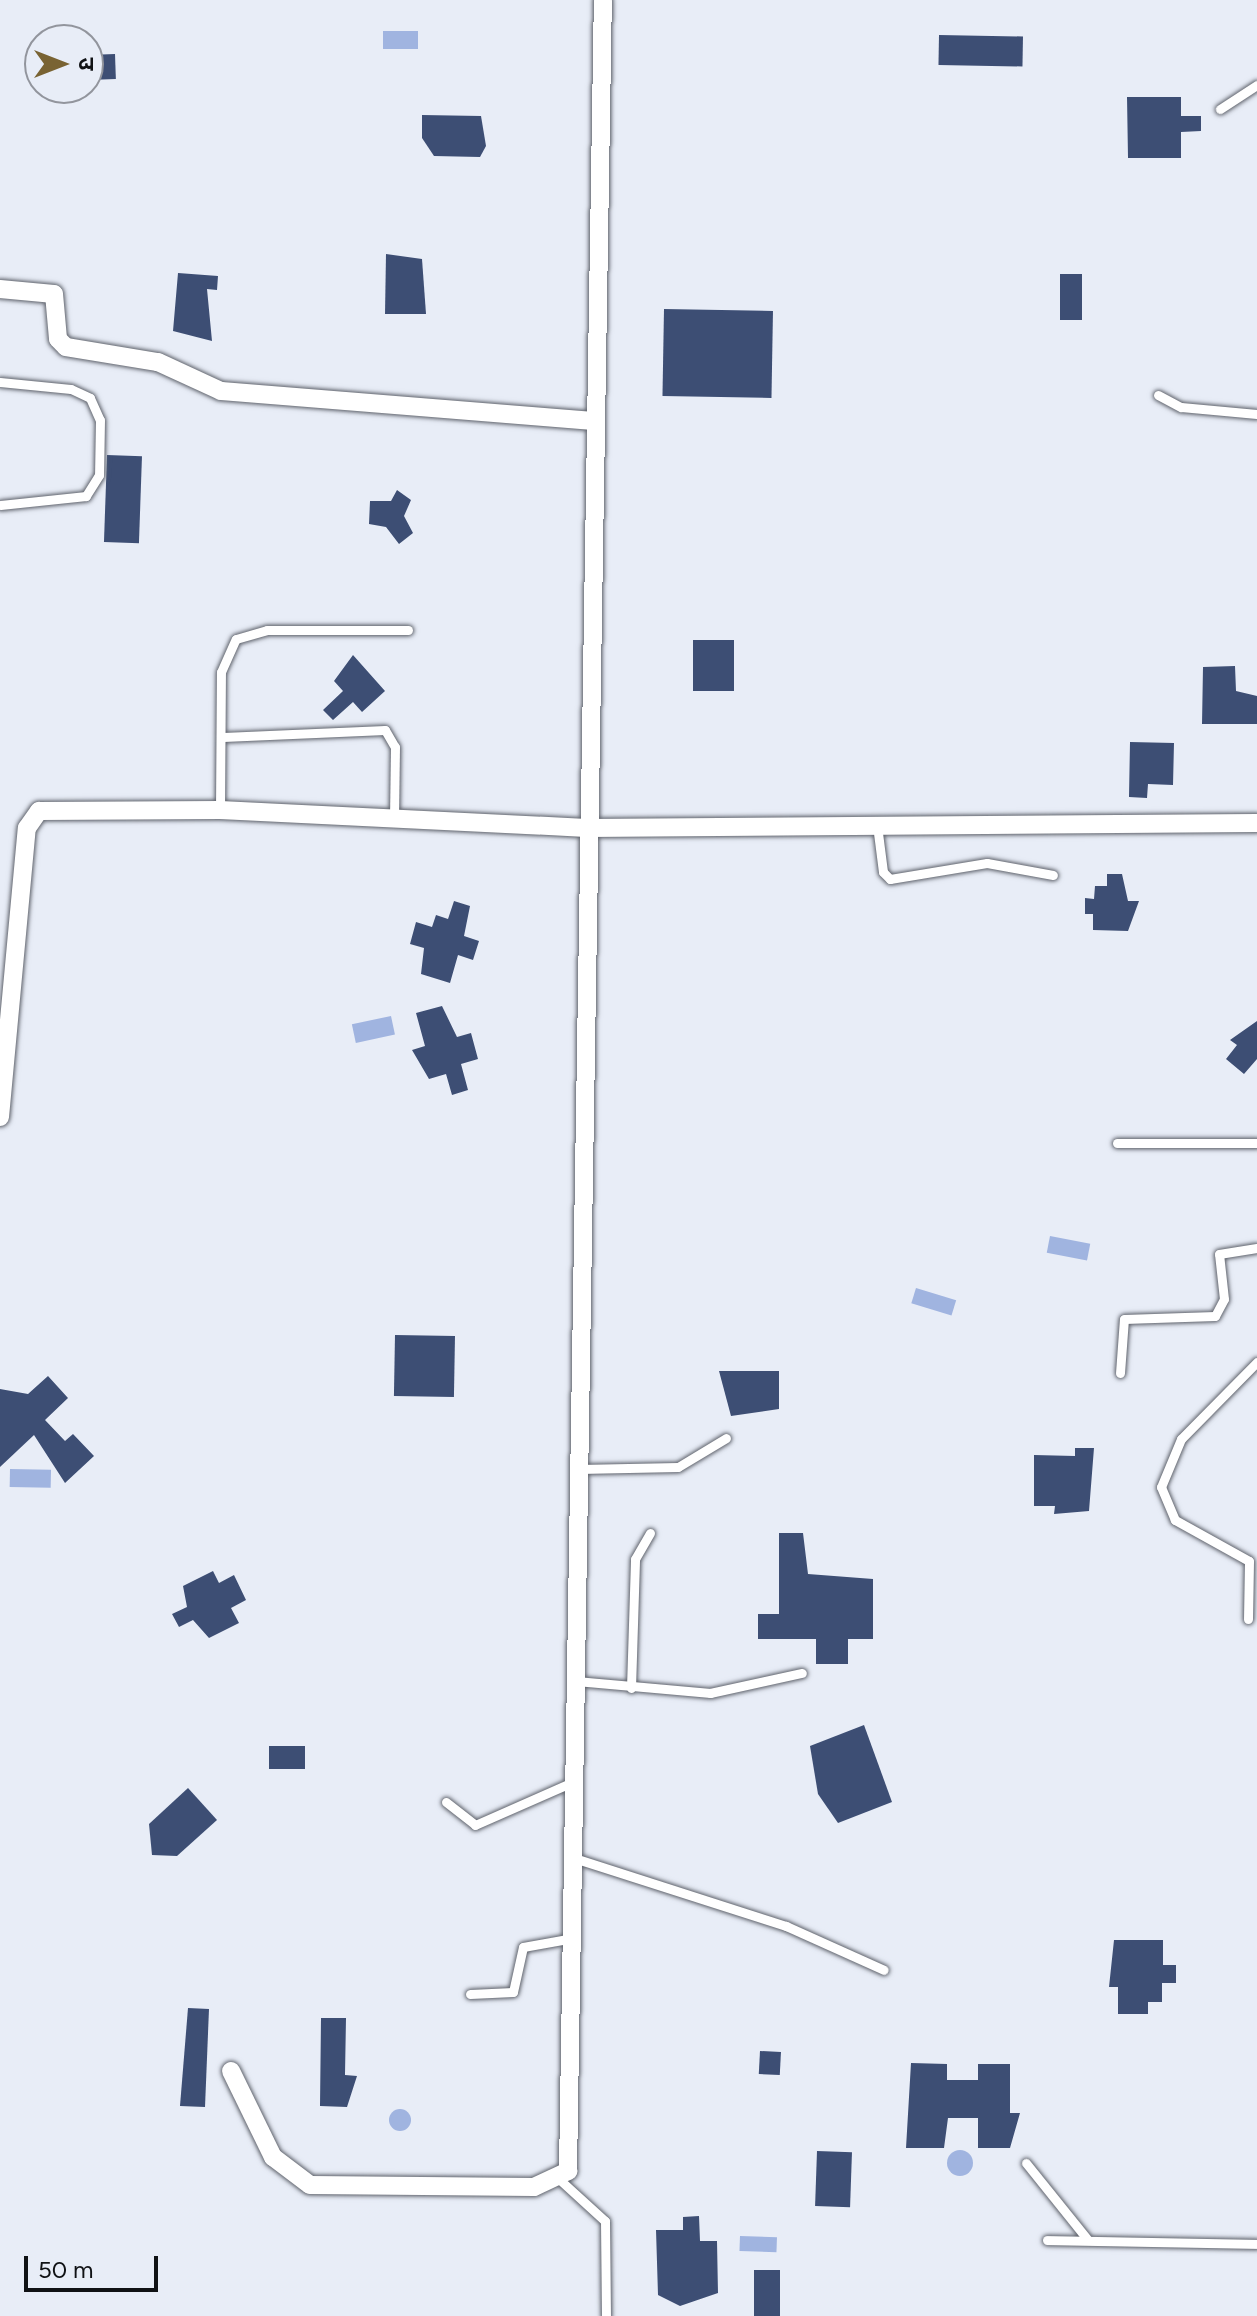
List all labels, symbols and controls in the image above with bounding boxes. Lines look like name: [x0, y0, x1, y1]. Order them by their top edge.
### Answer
north arrow: [24, 24, 104, 104]
text: उ: [73, 58, 100, 70]
scale bar: [28, 2240, 162, 2290]
text: 50 m: [38, 2255, 94, 2284]

